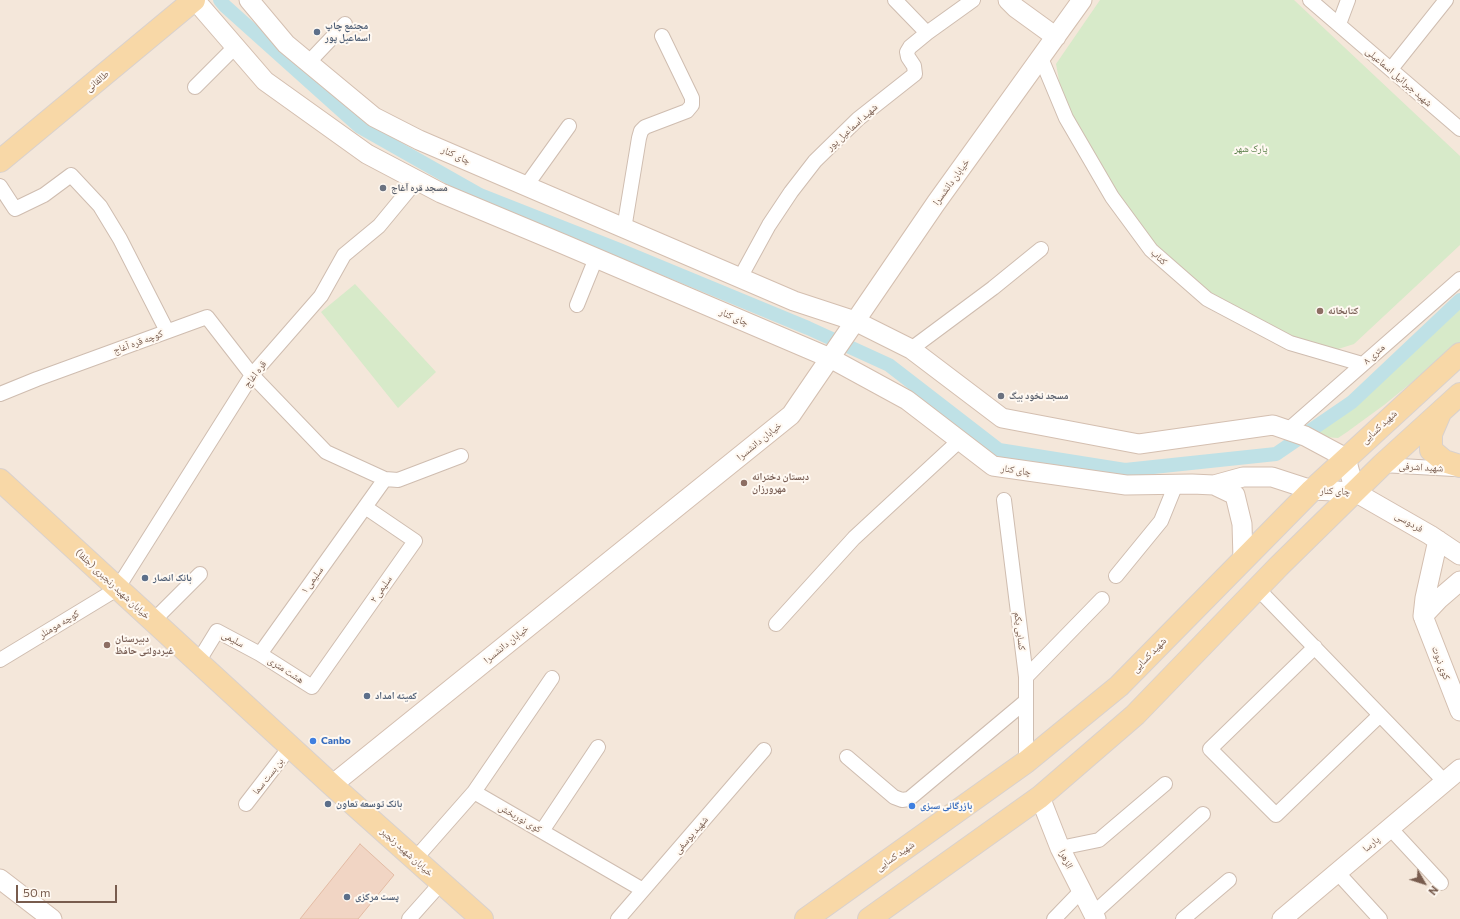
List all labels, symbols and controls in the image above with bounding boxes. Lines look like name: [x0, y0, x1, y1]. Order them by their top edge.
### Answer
place label: مجتمع چاپ اسماعیل پور: [325, 20, 371, 44]
marker: مجتمع چاپ اسماعیل پور: [312, 27, 322, 37]
street label: شهید جبرائیل اسماعیلی: [1363, 45, 1435, 109]
street label: طالقانی: [83, 68, 111, 94]
street label: شهید اسماعیل پور: [824, 101, 880, 153]
street label: چای کنار: [440, 143, 472, 167]
park label: پارک شهر: [1234, 143, 1268, 155]
street label: خیابان دانشسرا: [930, 156, 972, 208]
place label: مسجد قره آغاج: [391, 182, 448, 194]
marker: مسجد قره آغاج: [378, 183, 388, 193]
street label: کتاب: [1148, 246, 1170, 268]
place label: کتابخانه: [1328, 305, 1359, 317]
street label: چای کنار: [718, 306, 750, 328]
marker: کتابخانه: [1315, 306, 1325, 316]
street label: کوچه قره آغاج: [111, 327, 165, 357]
street label: ۸ متری: [1361, 341, 1387, 367]
street label: قره اغاج: [241, 358, 269, 390]
place label: مسجد نخود‌ بیگ: [1009, 390, 1069, 402]
marker: مسجد نخود‌ بیگ: [996, 391, 1006, 401]
street label: شهید کسایی: [1359, 408, 1399, 446]
street label: خیابان دانشسرا: [734, 419, 784, 463]
street label: شهید اشرفی: [1398, 460, 1444, 474]
street label: چای کنار: [1000, 462, 1032, 478]
place label: دبستان دخترانه مهرورزان: [752, 471, 809, 494]
marker: دبستان دخترانه مهرورزان: [739, 478, 749, 488]
street label: چای کنار: [1320, 484, 1350, 498]
street label: فردوسی: [1393, 509, 1425, 535]
street label: خیابان شهید رنجبری (جلفا): [73, 546, 153, 622]
street label: سلیمی ۱: [298, 564, 326, 596]
place label: بانک انصار: [153, 572, 192, 584]
marker: بانک انصار: [140, 573, 150, 583]
street label: سلیمی ۲: [367, 573, 395, 605]
street label: کوچه مومنلر: [37, 607, 81, 641]
street label: کسایی یکم: [1012, 611, 1028, 651]
street label: خیابان دانشسرا: [481, 622, 531, 666]
street label: سلیمی: [220, 628, 246, 650]
place label: دبیرستان غیردولتی حافظ: [115, 633, 174, 656]
street label: شهید کسایی: [1129, 635, 1169, 675]
marker: دبیرستان غیردولتی حافظ: [102, 640, 112, 650]
street label: کوی نبوت: [1429, 645, 1453, 681]
street label: هشت متری: [266, 654, 306, 686]
place label: کمیته امداد: [375, 690, 417, 702]
marker: کمیته امداد: [362, 691, 372, 701]
place label: Canbo: [321, 735, 351, 747]
marker: Canbo: [308, 736, 318, 746]
street label: بن بست سما: [250, 755, 286, 797]
place label: بانک توسعه تعاون: [336, 798, 402, 810]
marker: بانک توسعه تعاون: [323, 799, 333, 809]
place label: بازرگانی سبزی: [920, 800, 972, 812]
street label: کوی نوربخش: [496, 801, 544, 835]
marker: بازرگانی سبزی: [907, 801, 917, 811]
street label: شهید یوسفی: [671, 814, 711, 856]
street label: خیابان شهید رنجبر: [378, 825, 436, 879]
street label: پارسا: [1360, 833, 1382, 855]
street label: شهید کسایی: [873, 838, 917, 874]
street label: الزهرا: [1056, 847, 1076, 871]
north arrow: [1404, 863, 1444, 903]
scale bar: [18, 877, 119, 903]
text: N: [1426, 884, 1441, 898]
text: 50 m: [23, 885, 51, 899]
place label: پست مرکزی: [355, 891, 399, 903]
marker: پست مرکزی: [342, 892, 352, 902]

